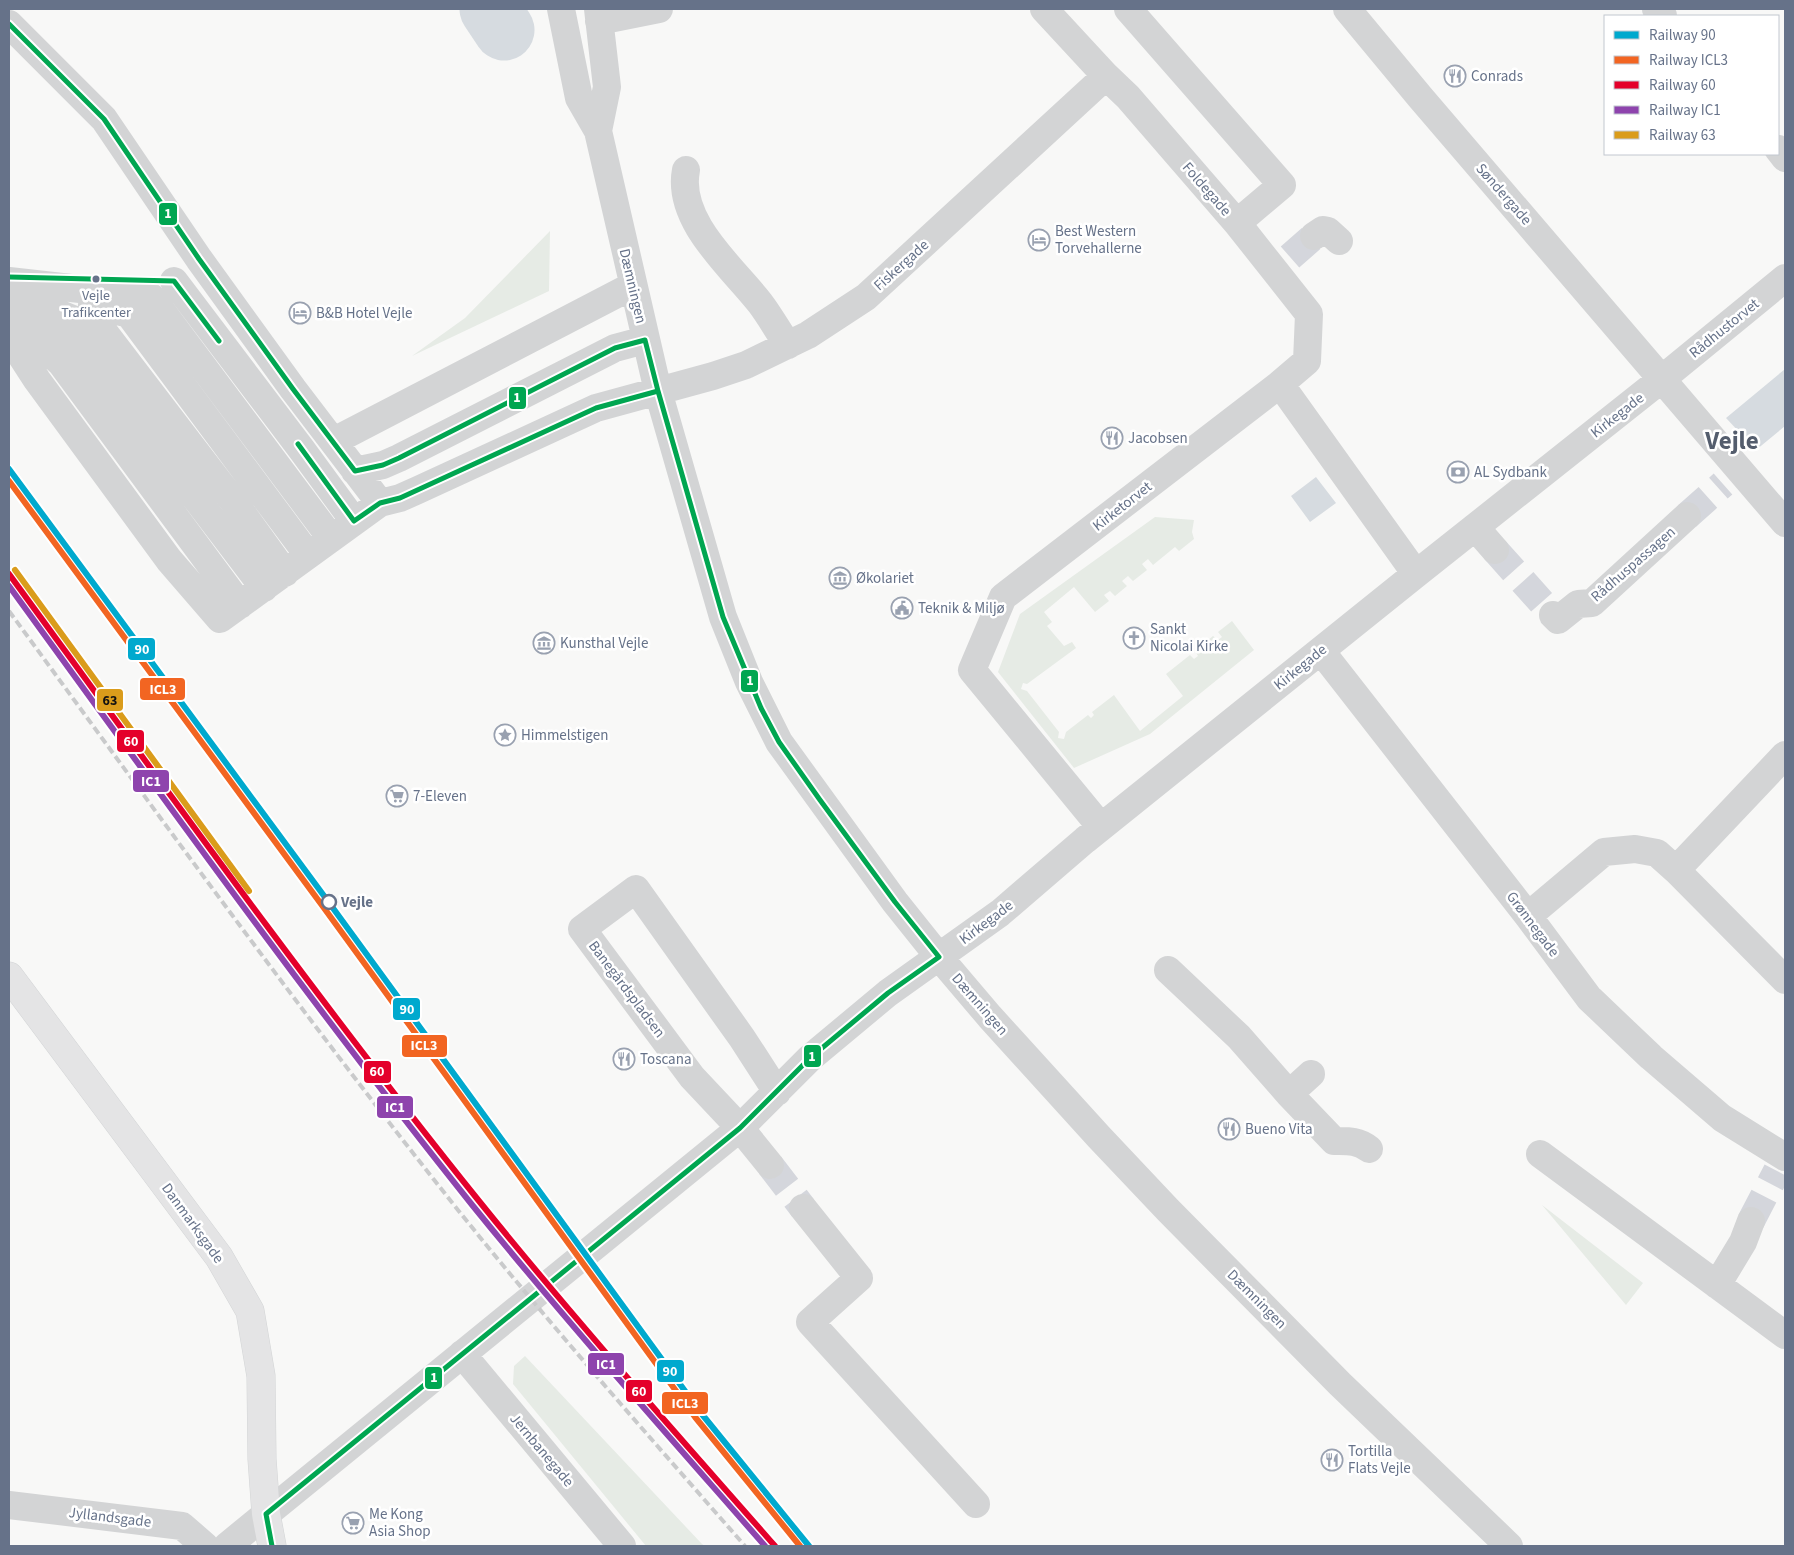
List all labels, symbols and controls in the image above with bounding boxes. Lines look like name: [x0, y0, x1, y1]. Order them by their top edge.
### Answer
legend: [1604, 15, 1779, 155]
text: Railway 90: [1649, 25, 1716, 46]
text: Railway ICL3: [1649, 50, 1728, 71]
restaurant icon: Conrads: [1443, 64, 1467, 88]
place label: Conrads: [1471, 66, 1523, 87]
text: Railway 60: [1649, 75, 1716, 96]
text: Railway IC1: [1649, 100, 1721, 121]
text: Railway 63: [1649, 125, 1716, 146]
street label: Foldegade: [1177, 158, 1236, 221]
street label: Søndergade: [1471, 159, 1536, 230]
line badge: 1: [158, 202, 178, 226]
text: 1: [164, 204, 172, 224]
place label: Best Western Torvehallerne: [1055, 221, 1142, 259]
hotel icon: Best Western Torvehallerne: [1027, 228, 1051, 252]
street label: Fiskergade: [869, 235, 934, 296]
street label: Dæmningen: [614, 247, 651, 326]
marker: Vejle Trafikcenter: [91, 274, 101, 284]
place label: Vejle Trafikcenter: [61, 286, 131, 323]
street label: Rådhustorvet: [1685, 294, 1764, 363]
hotel icon: B&B Hotel Vejle: [288, 301, 312, 325]
place label: B&B Hotel Vejle: [316, 303, 412, 324]
line badge: 1: [508, 386, 527, 410]
text: 1: [513, 388, 521, 408]
street label: Kirkegade: [1586, 388, 1648, 443]
district label: Vejle: [1704, 423, 1759, 459]
restaurant icon: Jacobsen: [1100, 426, 1124, 450]
place label: Jacobsen: [1128, 428, 1188, 449]
bank icon: AL Sydbank: [1446, 460, 1470, 484]
place label: AL Sydbank: [1474, 462, 1548, 483]
street label: Kirketorvet: [1088, 477, 1156, 536]
street label: Rådhuspassagen: [1587, 522, 1680, 607]
museum icon: Økolariet: [828, 566, 852, 590]
place label: Økolariet: [856, 568, 914, 589]
public building icon: Teknik & Miljø: [890, 596, 914, 620]
place label: Teknik & Miljø: [918, 598, 1005, 619]
place label: Sankt Nicolai Kirke: [1150, 619, 1228, 657]
church icon: Sankt Nicolai Kirke: [1122, 626, 1146, 650]
museum icon: Kunsthal Vejle: [532, 631, 556, 655]
place label: Kunsthal Vejle: [560, 633, 648, 654]
line badge: 90: [127, 637, 156, 661]
text: 90: [135, 640, 149, 660]
street label: Kirkegade: [1269, 640, 1331, 695]
line badge: 1: [740, 669, 759, 693]
text: 1: [746, 671, 754, 691]
line badge: ICL3: [139, 677, 186, 701]
text: ICL3: [149, 680, 177, 700]
line badge: 63: [96, 688, 124, 712]
text: 63: [103, 691, 117, 711]
place icon: Himmelstigen: [493, 723, 517, 747]
place label: Himmelstigen: [521, 725, 608, 746]
line badge: 60: [116, 729, 145, 753]
text: 60: [124, 732, 138, 752]
line badge: IC1: [132, 769, 170, 793]
text: IC1: [141, 772, 161, 792]
supermarket icon: 7-Eleven: [385, 784, 409, 808]
place label: 7-Eleven: [413, 786, 467, 807]
street label: Grønnegade: [1501, 887, 1564, 961]
place label: Vejle: [340, 892, 373, 913]
marker: Vejle: [321, 894, 337, 910]
street label: Kirkegade: [955, 895, 1018, 950]
street label: Banegårdspladsen: [583, 937, 670, 1042]
street label: Dæmningen: [947, 969, 1013, 1040]
line badge: 90: [392, 997, 421, 1021]
text: 90: [400, 1000, 414, 1020]
line badge: ICL3: [401, 1034, 448, 1058]
text: ICL3: [410, 1036, 438, 1056]
line badge: 1: [803, 1044, 822, 1068]
restaurant icon: Toscana: [612, 1047, 636, 1071]
text: 1: [808, 1047, 816, 1067]
place label: Toscana: [640, 1049, 691, 1070]
line badge: 60: [363, 1060, 392, 1084]
text: 60: [370, 1062, 384, 1082]
line badge: IC1: [376, 1095, 414, 1119]
text: IC1: [385, 1098, 405, 1118]
restaurant icon: Bueno Vita: [1217, 1117, 1241, 1141]
place label: Bueno Vita: [1245, 1119, 1312, 1140]
street label: Danmarksgade: [156, 1179, 229, 1268]
street label: Dæmningen: [1222, 1265, 1291, 1334]
line badge: IC1: [587, 1352, 625, 1376]
text: IC1: [596, 1355, 616, 1375]
line badge: 90: [656, 1359, 685, 1383]
text: 90: [663, 1362, 677, 1382]
line badge: 1: [424, 1366, 443, 1390]
text: 1: [430, 1368, 438, 1388]
line badge: 60: [625, 1379, 653, 1403]
text: 60: [632, 1382, 646, 1402]
line badge: ICL3: [661, 1391, 709, 1415]
text: ICL3: [671, 1394, 699, 1414]
street label: Jernbanegade: [505, 1409, 579, 1491]
place label: Tortilla Flats Vejle: [1348, 1441, 1411, 1479]
restaurant icon: Tortilla Flats Vejle: [1320, 1448, 1344, 1472]
street label: Jyllandsgade: [68, 1502, 152, 1533]
place label: Me Kong Asia Shop: [369, 1504, 431, 1542]
supermarket icon: Me Kong Asia Shop: [341, 1511, 365, 1535]

